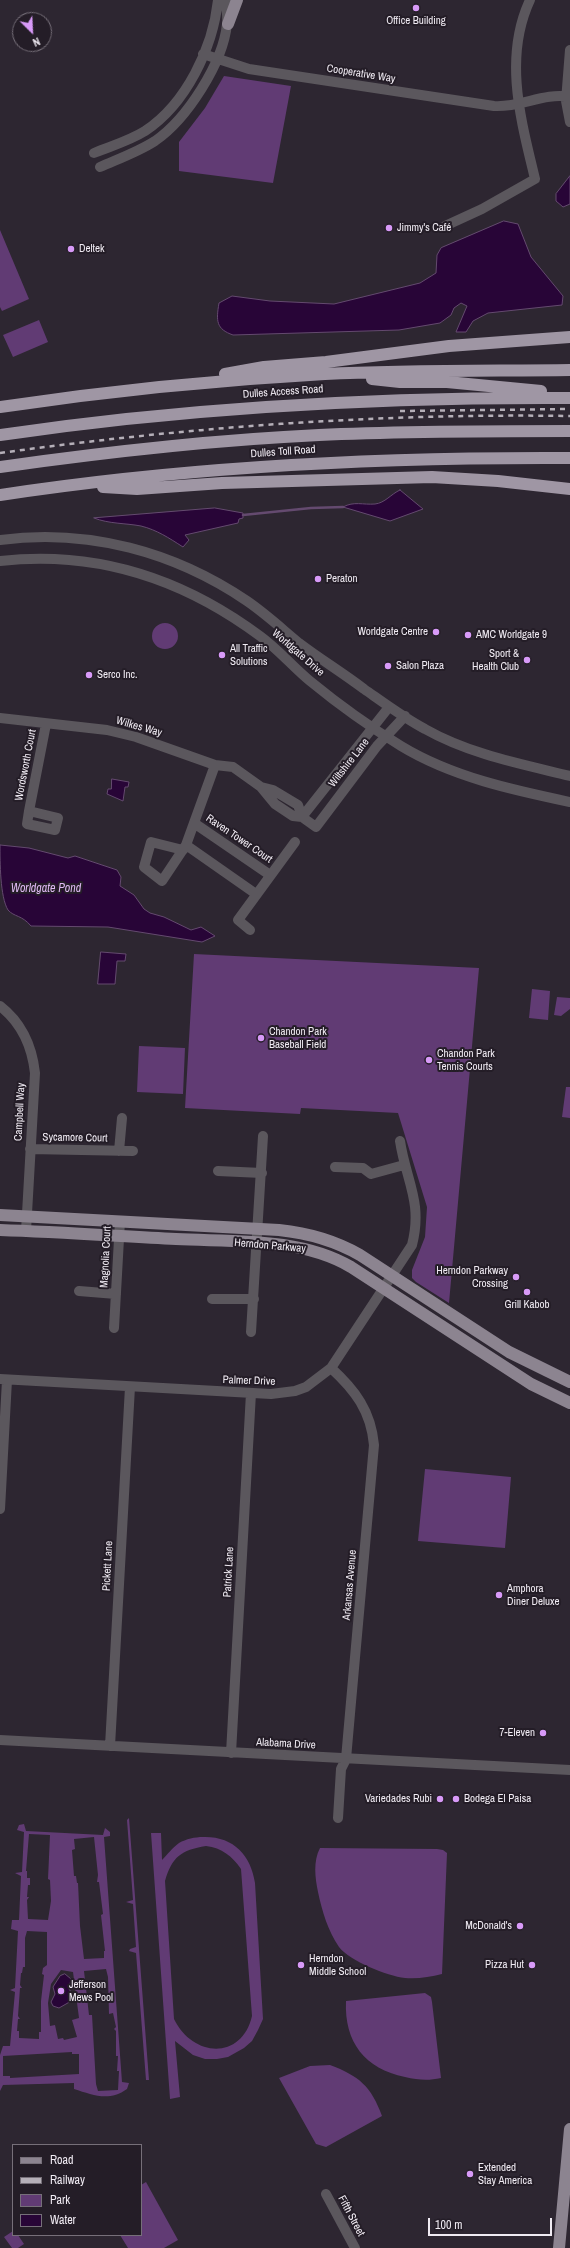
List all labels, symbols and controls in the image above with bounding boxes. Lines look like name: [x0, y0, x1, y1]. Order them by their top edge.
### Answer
marker: Office Building: [411, 3, 421, 13]
north arrow: [12, 12, 52, 52]
place label: Office Building: [386, 14, 446, 28]
text: N: [31, 34, 42, 50]
street label: Cooperative Way: [326, 62, 396, 86]
place label: Jimmy's Café: [397, 221, 451, 235]
marker: Jimmy's Café: [384, 223, 394, 233]
place label: Deltek: [79, 242, 105, 256]
marker: Deltek: [66, 244, 76, 254]
street label: Dulles Access Road: [242, 383, 324, 401]
street label: Dulles Toll Road: [250, 443, 316, 461]
place label: Peraton: [326, 572, 358, 586]
marker: Peraton: [313, 574, 323, 584]
place label: Worldgate Centre: [357, 625, 428, 639]
street label: Worldgate Drive: [269, 627, 327, 679]
marker: Worldgate Centre: [431, 627, 441, 637]
place label: AMC Worldgate 9: [476, 628, 547, 642]
marker: AMC Worldgate 9: [463, 630, 473, 640]
place label: All Traffic Solutions: [230, 642, 268, 668]
place label: Sport & Health Club: [472, 647, 519, 673]
marker: All Traffic Solutions: [217, 650, 227, 660]
marker: Sport & Health Club: [522, 655, 532, 665]
place label: Salon Plaza: [396, 659, 444, 673]
marker: Salon Plaza: [383, 661, 393, 671]
place label: Serco Inc.: [97, 668, 138, 682]
marker: Serco Inc.: [84, 670, 94, 680]
street label: Wilkes Way: [114, 714, 164, 740]
street label: Wordsworth Court: [13, 728, 39, 802]
street label: Wiltshire Lane: [326, 736, 372, 790]
street label: Raven Tower Court: [203, 812, 275, 866]
water label: Worldgate Pond: [11, 882, 81, 896]
place label: Chandon Park Baseball Field: [269, 1025, 327, 1051]
marker: Chandon Park Baseball Field: [256, 1033, 266, 1043]
place label: Chandon Park Tennis Courts: [437, 1047, 495, 1073]
marker: Chandon Park Tennis Courts: [424, 1055, 434, 1065]
street label: Campbell Way: [12, 1083, 28, 1141]
street label: Sycamore Court: [42, 1131, 108, 1145]
street label: Magnolia Court: [98, 1226, 114, 1288]
street label: Herndon Parkway: [234, 1236, 306, 1256]
place label: Herndon Parkway Crossing: [436, 1264, 508, 1290]
marker: Herndon Parkway Crossing: [511, 1272, 521, 1282]
marker: Grill Kabob: [522, 1287, 532, 1297]
place label: Grill Kabob: [504, 1298, 550, 1312]
street label: Palmer Drive: [222, 1373, 276, 1389]
street label: Pickett Lane: [100, 1541, 116, 1591]
street label: Patrick Lane: [221, 1546, 237, 1598]
street label: Arkansas Avenue: [340, 1549, 360, 1621]
place label: Amphora Diner Deluxe: [507, 1582, 560, 1608]
marker: Amphora Diner Deluxe: [494, 1590, 504, 1600]
place label: 7-Eleven: [499, 1726, 535, 1740]
marker: 7-Eleven: [538, 1728, 548, 1738]
street label: Alabama Drive: [256, 1736, 316, 1752]
place label: Variedades Rubi: [365, 1792, 432, 1806]
place label: Bodega El Paisa: [464, 1792, 531, 1806]
marker: Variedades Rubi: [435, 1794, 445, 1804]
marker: Bodega El Paisa: [451, 1794, 461, 1804]
place label: McDonald's: [465, 1919, 512, 1933]
marker: McDonald's: [515, 1921, 525, 1931]
place label: Herndon Middle School: [309, 1952, 366, 1978]
place label: Pizza Hut: [485, 1958, 524, 1972]
marker: Herndon Middle School: [296, 1960, 306, 1970]
marker: Pizza Hut: [527, 1960, 537, 1970]
place label: Jefferson Mews Pool: [69, 1978, 113, 2004]
marker: Jefferson Mews Pool: [56, 1986, 66, 1996]
legend: [12, 2144, 142, 2236]
text: Road: [50, 2152, 74, 2168]
place label: Extended Stay America: [478, 2161, 532, 2187]
marker: Extended Stay America: [465, 2169, 475, 2179]
text: Railway: [50, 2172, 85, 2188]
text: Park: [50, 2192, 70, 2208]
street label: Fifth Street: [335, 2193, 367, 2239]
scale bar: [430, 2210, 554, 2236]
text: Water: [50, 2212, 76, 2228]
text: 100 m: [435, 2217, 462, 2233]

